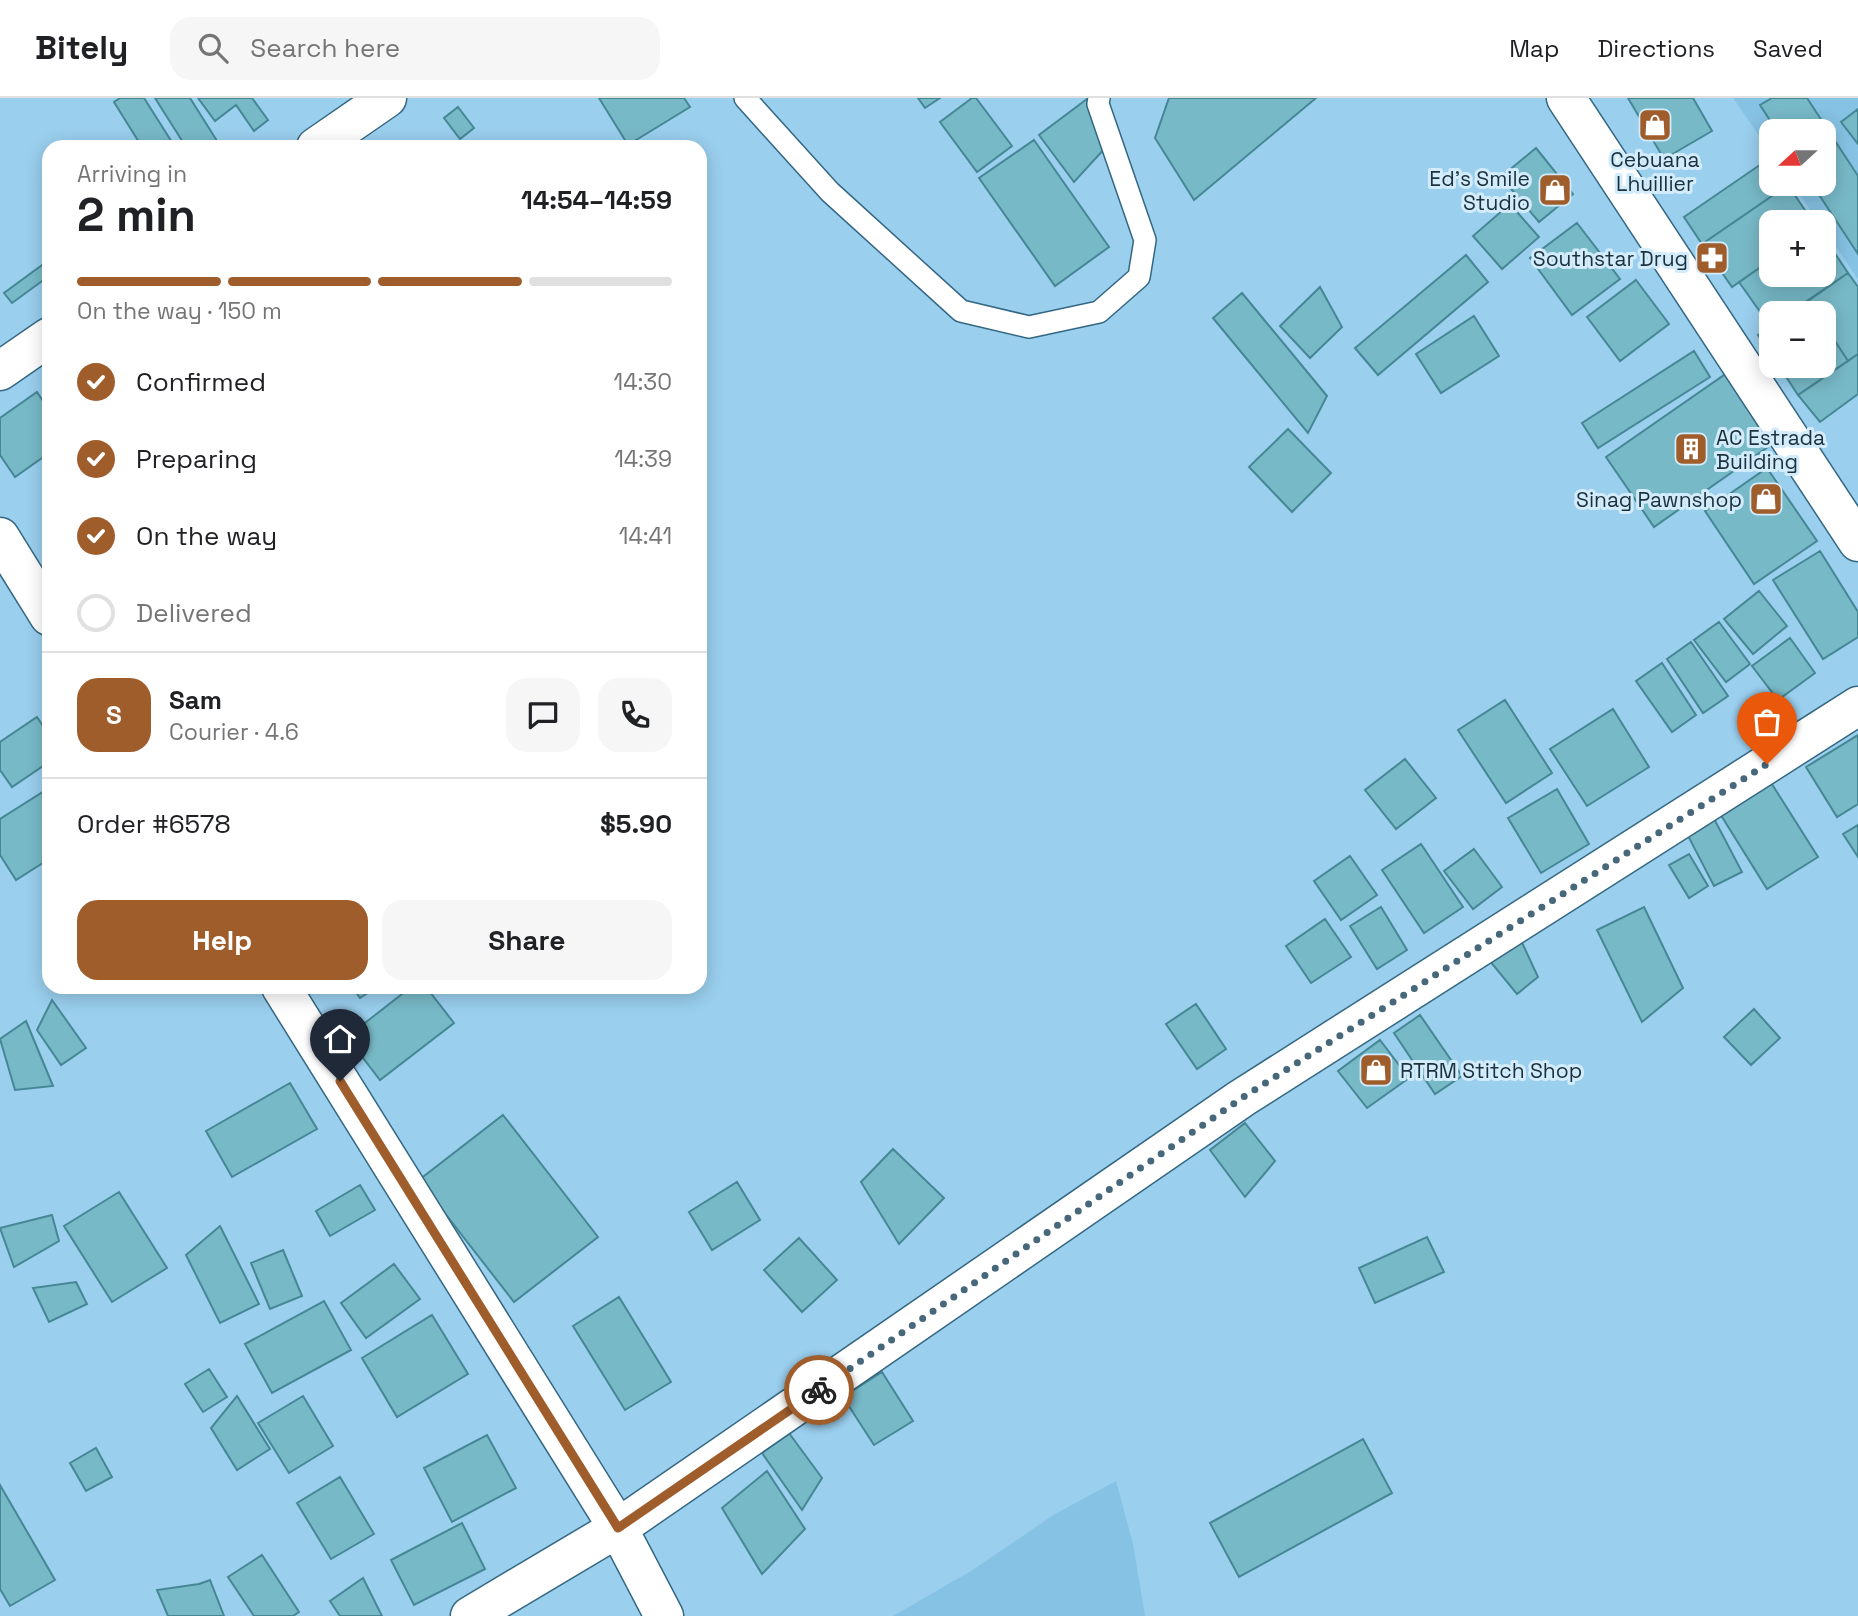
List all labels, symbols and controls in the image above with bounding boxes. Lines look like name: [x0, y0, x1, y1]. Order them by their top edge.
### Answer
search box: [170, 17, 660, 80]
text: Bitely: [35, 27, 128, 69]
icon: search: [194, 29, 232, 67]
text: Search here: [250, 31, 400, 65]
text: Map: [1509, 33, 1559, 64]
text: Directions: [1597, 33, 1715, 64]
text: Saved: [1753, 33, 1823, 64]
shop icon: Cebuana Lhuillier: [1636, 106, 1674, 144]
north arrow: [1759, 119, 1836, 196]
map controls: [1759, 119, 1836, 378]
place label: Cebuana Lhuillier: [1610, 146, 1700, 197]
text: Arriving in: [77, 159, 187, 189]
place label: Ed's Smile Studio: [1429, 165, 1530, 216]
shop icon: Ed's Smile Studio: [1536, 171, 1574, 209]
text: 14:54–14:59: [521, 183, 672, 217]
text: 2 min: [77, 186, 196, 244]
button: +: [1759, 210, 1836, 287]
pharmacy icon: Southstar Drug: [1693, 239, 1731, 277]
place label: Southstar Drug: [1533, 245, 1688, 272]
text: On the way · 150 m: [77, 296, 282, 326]
button: −: [1759, 301, 1836, 378]
icon: check: [77, 363, 115, 401]
text: Confirmed: [136, 365, 266, 399]
text: 14:30: [614, 367, 672, 397]
place label: AC Estrada Building: [1716, 424, 1825, 475]
building icon: AC Estrada Building: [1672, 430, 1710, 468]
icon: check: [77, 440, 115, 478]
text: Preparing: [136, 442, 257, 476]
text: 14:39: [614, 444, 672, 474]
shop icon: Sinag Pawnshop: [1747, 480, 1785, 518]
place label: Sinag Pawnshop: [1576, 486, 1742, 513]
icon: check: [77, 517, 115, 555]
text: On the way: [136, 519, 277, 553]
text: 14:41: [619, 521, 672, 551]
text: Delivered: [136, 596, 252, 630]
button: chat: [506, 678, 580, 752]
button: phone: [598, 678, 672, 752]
text: Sam: [169, 683, 222, 717]
pin: [1737, 692, 1797, 764]
text: S: [106, 698, 122, 732]
icon: bag: [1748, 703, 1786, 741]
text: Courier · 4.6: [169, 717, 299, 747]
text: Order #6578: [77, 807, 231, 841]
text: $5.90: [600, 807, 672, 841]
button: Help: [77, 900, 368, 980]
button: Share: [382, 900, 672, 980]
pin: [310, 1009, 370, 1081]
icon: home: [321, 1020, 359, 1058]
shop icon: RTRM Stitch Shop: [1357, 1051, 1395, 1089]
place label: RTRM Stitch Shop: [1400, 1057, 1582, 1084]
courier: [784, 1355, 854, 1425]
icon: bike: [800, 1371, 838, 1409]

